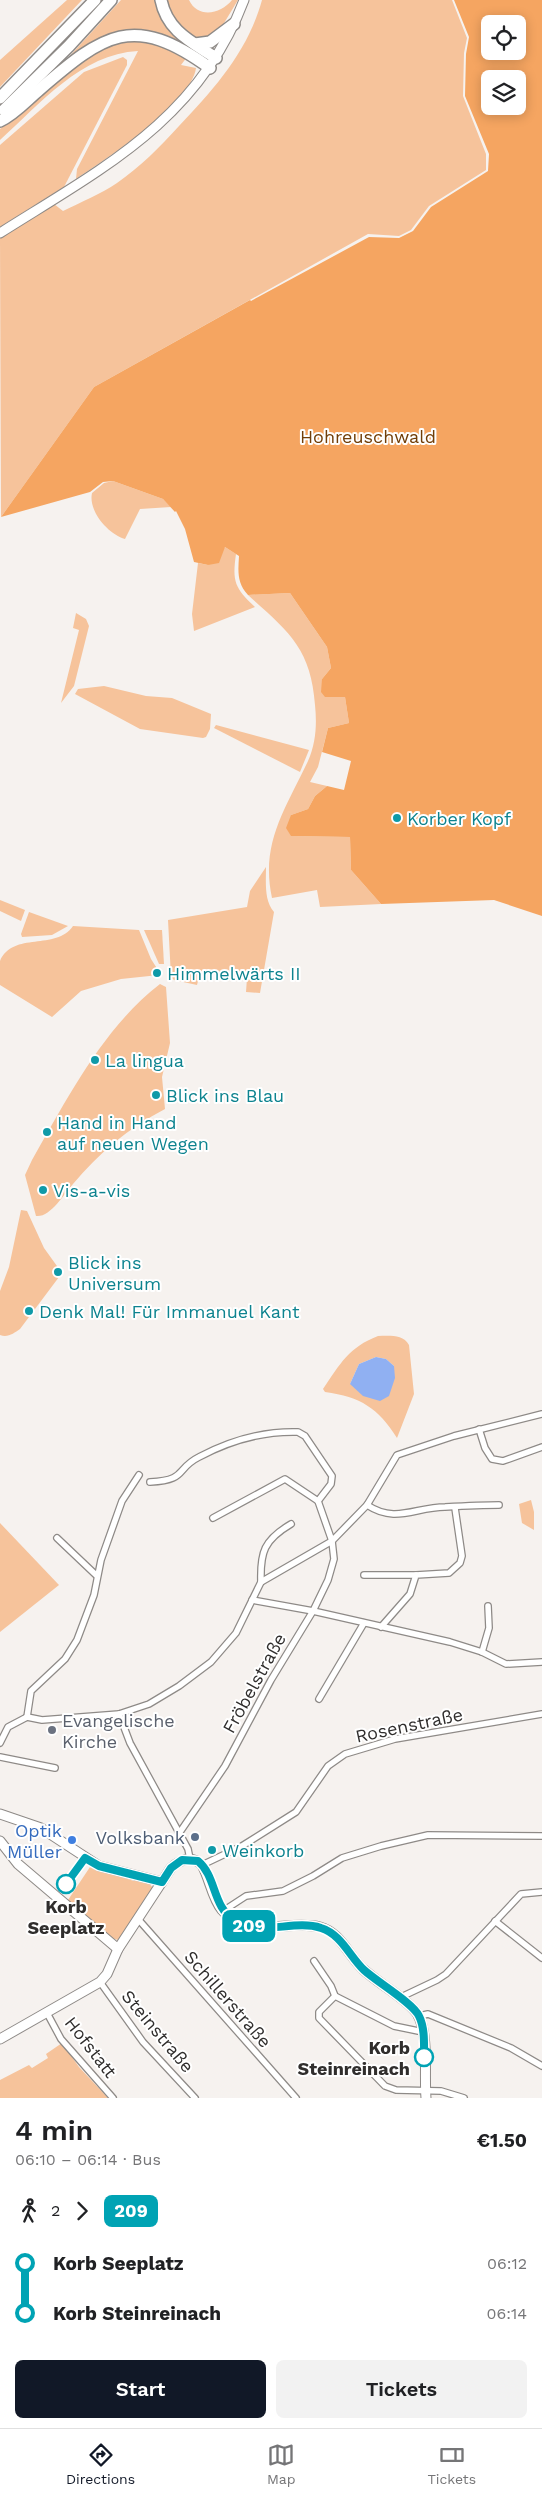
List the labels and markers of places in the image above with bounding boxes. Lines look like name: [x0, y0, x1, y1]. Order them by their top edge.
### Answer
place label: Korber Kopf: [407, 808, 511, 829]
marker: Korber Kopf: [391, 812, 403, 824]
place label: Himmelwärts II: [167, 963, 301, 984]
marker: Himmelwärts II: [151, 967, 163, 979]
place label: La lingua: [105, 1050, 184, 1071]
marker: La lingua: [89, 1054, 101, 1066]
place label: Blick ins Blau: [166, 1085, 284, 1106]
marker: Blick ins Blau: [150, 1089, 162, 1101]
place label: Hand in Hand auf neuen Wegen: [57, 1112, 209, 1154]
marker: Hand in Hand auf neuen Wegen: [41, 1126, 53, 1138]
place label: Vis-a-vis: [53, 1180, 130, 1201]
marker: Vis-a-vis: [37, 1184, 49, 1196]
place label: Blick ins Universum: [68, 1252, 161, 1294]
marker: Blick ins Universum: [52, 1266, 64, 1278]
place label: Denk Mal! Für Immanuel Kant: [39, 1301, 300, 1322]
marker: Denk Mal! Für Immanuel Kant: [23, 1305, 35, 1317]
place label: Evangelische Kirche: [62, 1710, 175, 1752]
marker: Evangelische Kirche: [46, 1724, 58, 1736]
place label: Optik Müller: [7, 1820, 62, 1862]
place label: Volksbank: [96, 1827, 185, 1848]
marker: Volksbank: [189, 1831, 201, 1843]
marker: Optik Müller: [66, 1834, 78, 1846]
place label: Weinkorb: [222, 1840, 304, 1861]
marker: Weinkorb: [206, 1844, 218, 1856]
marker: Korb Seeplatz: [56, 1874, 76, 1894]
place label: Korb Seeplatz: [28, 1896, 104, 1938]
place label: Korb Steinreinach: [298, 2037, 410, 2079]
marker: Korb Steinreinach: [414, 2047, 434, 2067]

